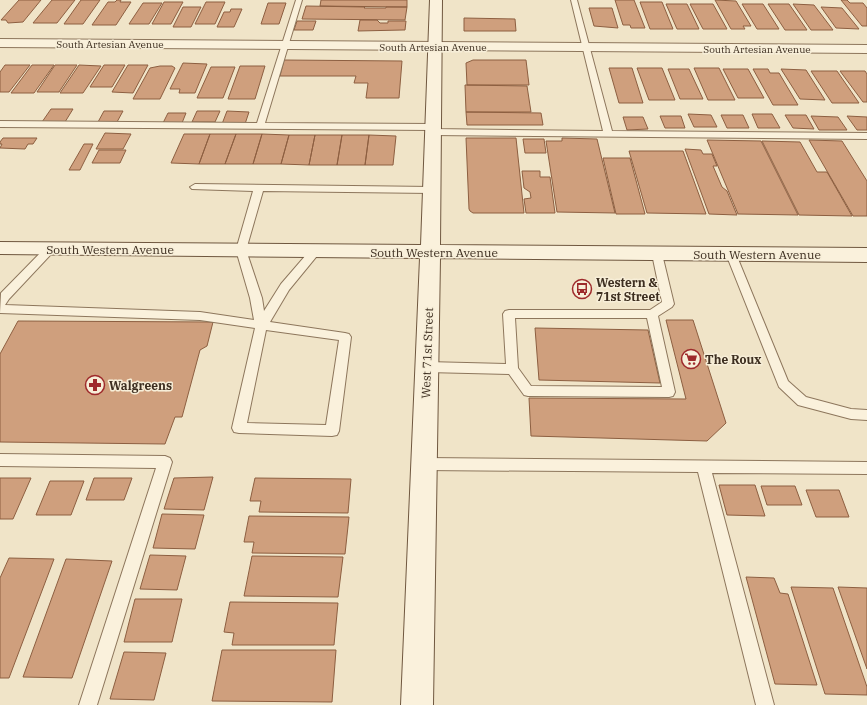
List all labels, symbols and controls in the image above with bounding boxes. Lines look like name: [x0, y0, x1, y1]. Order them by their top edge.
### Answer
street label: South Artesian Avenue: [56, 38, 164, 51]
street label: South Artesian Avenue: [379, 41, 487, 54]
street label: South Artesian Avenue: [703, 43, 811, 56]
street label: South Western Avenue: [46, 242, 174, 257]
street label: South Western Avenue: [370, 245, 498, 260]
street label: South Western Avenue: [693, 247, 821, 262]
place label: Western & 71st Street: [596, 275, 660, 304]
bus stop icon: Western & 71st Street: [571, 278, 593, 300]
street label: West 71st Street: [418, 307, 436, 399]
supermarket icon: The Roux: [680, 348, 702, 370]
place label: The Roux: [705, 352, 761, 367]
pharmacy icon: Walgreens: [84, 374, 106, 396]
place label: Walgreens: [109, 378, 172, 393]

